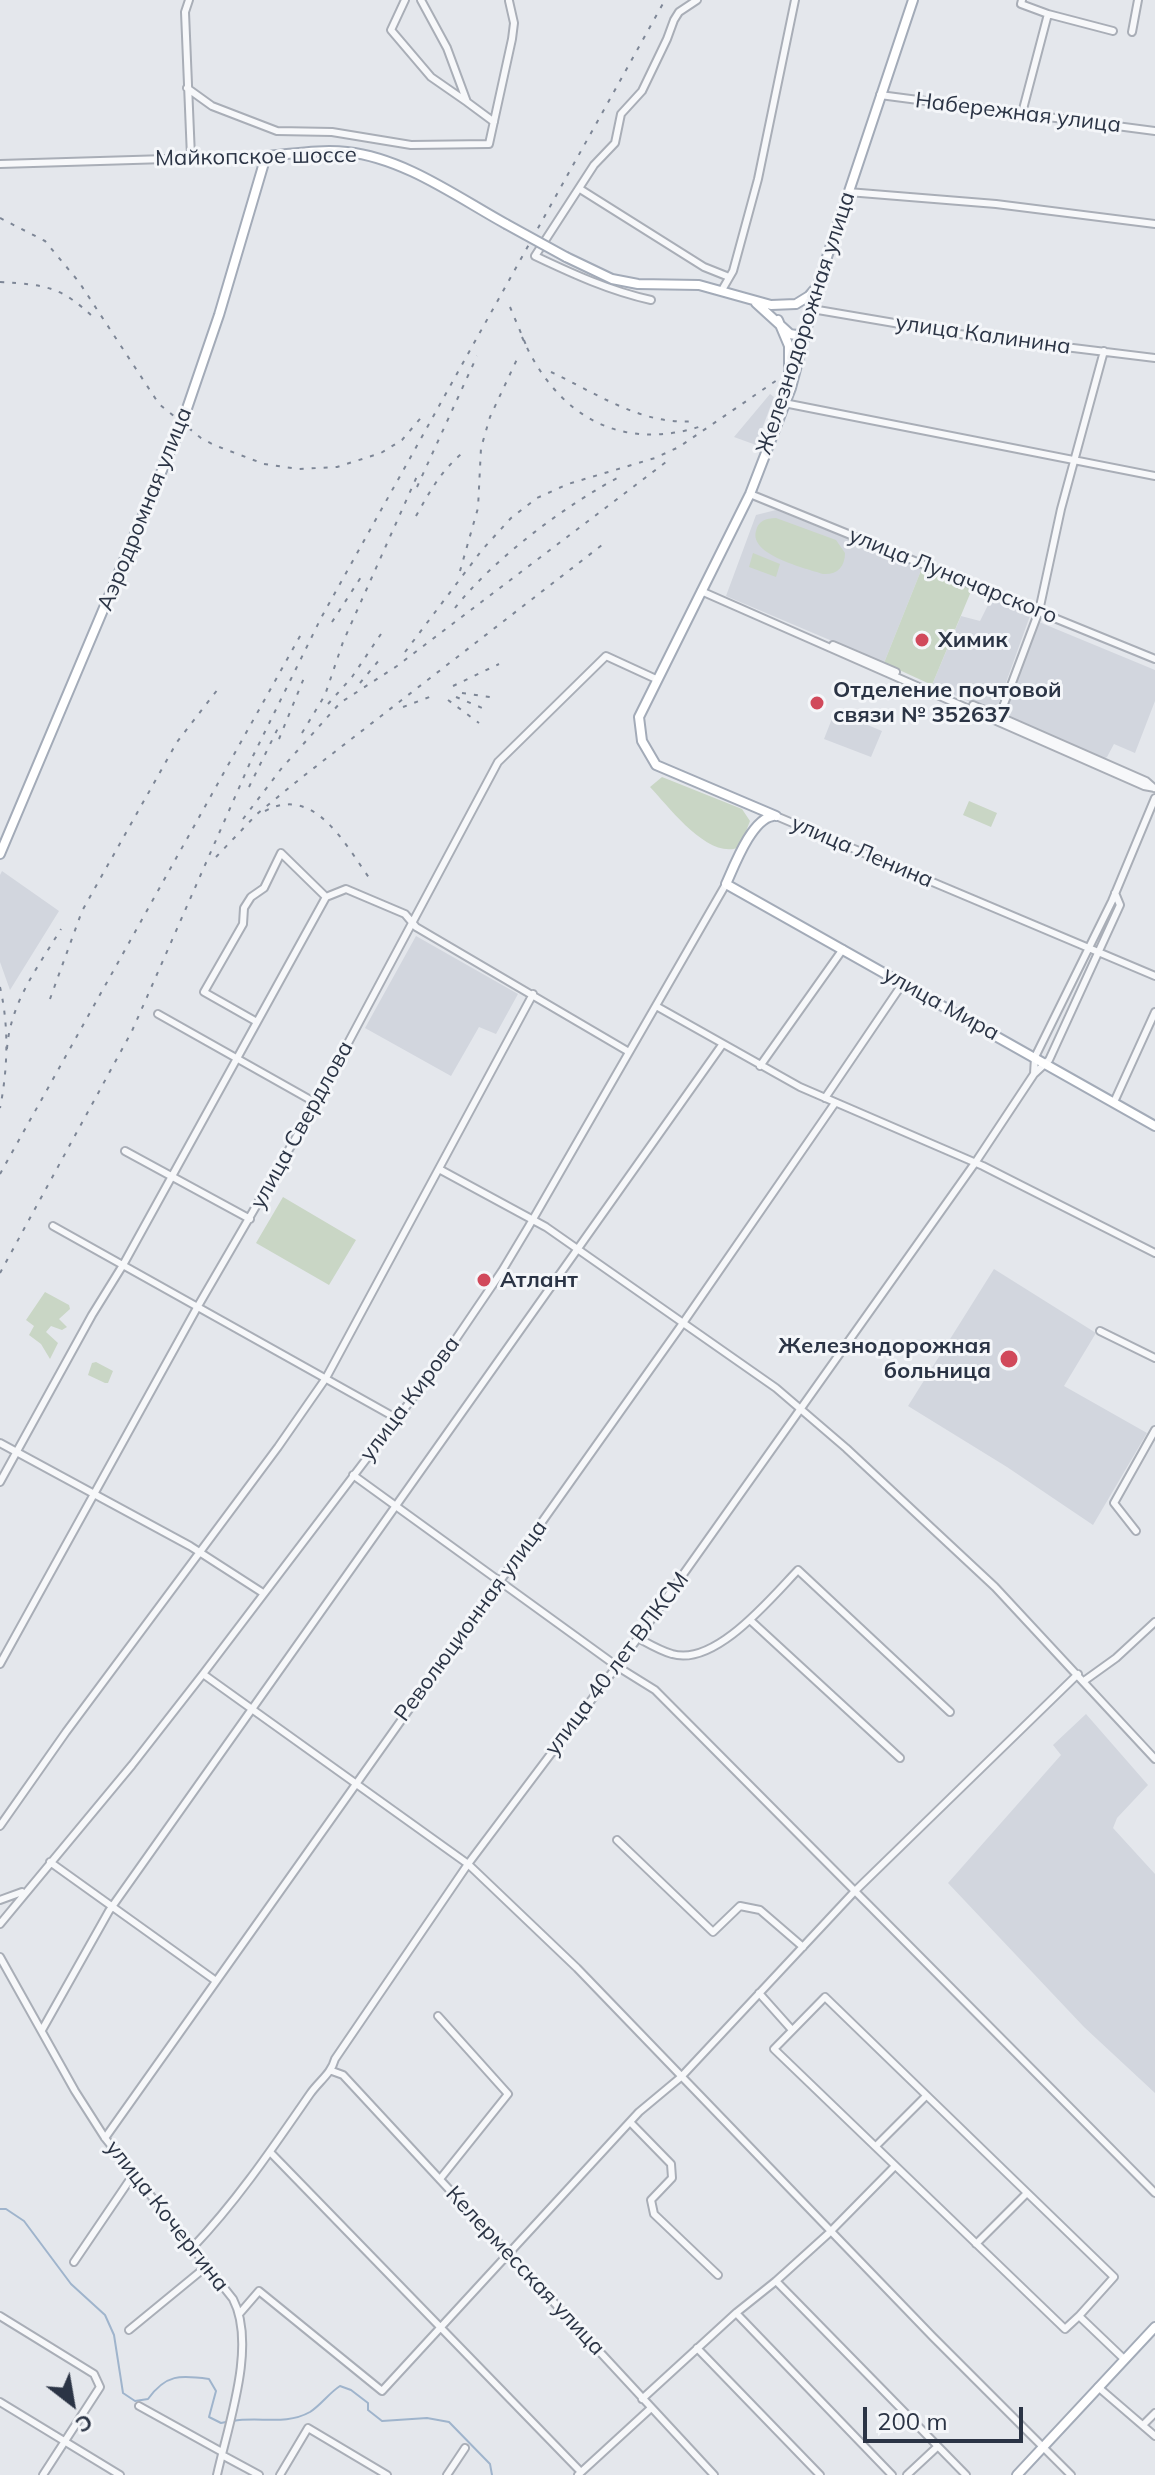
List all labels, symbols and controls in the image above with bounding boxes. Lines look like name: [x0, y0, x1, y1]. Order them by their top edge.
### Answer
street label: Набережная улица: [914, 87, 1122, 139]
street label: Майкопское шоссе: [155, 142, 357, 172]
street label: Железнодорожная улица: [751, 188, 861, 458]
street label: улица Калинина: [894, 310, 1072, 360]
street label: Аэродромная улица: [92, 404, 198, 614]
street label: улица Луначарского: [845, 522, 1061, 630]
place label: Химик: [938, 627, 1008, 653]
marker: Химик: [913, 631, 931, 649]
place label: Отделение почтовой связи № 352637: [833, 677, 1062, 728]
marker: Отделение почтовой связи № 352637: [808, 694, 826, 712]
street label: улица Ленина: [787, 810, 937, 894]
street label: улица Мира: [878, 961, 1004, 1047]
street label: улица Свердлова: [245, 1037, 359, 1213]
place label: Атлант: [500, 1267, 578, 1293]
marker: Атлант: [475, 1271, 493, 1289]
street label: улица Кирова: [355, 1331, 465, 1467]
place label: Железнодорожная больница: [778, 1333, 991, 1384]
marker: Железнодорожная больница: [998, 1348, 1020, 1370]
street label: Революционная улица: [389, 1515, 553, 1727]
street label: улица 40 лет ВЛКСМ: [539, 1567, 695, 1761]
street label: улица Кочергина: [100, 2135, 234, 2297]
street label: Келермесская улица: [440, 2181, 610, 2361]
north arrow: [32, 2363, 112, 2443]
scale bar: [867, 2391, 1027, 2441]
text: 200 m: [877, 2406, 948, 2436]
text: С: [71, 2408, 98, 2439]

